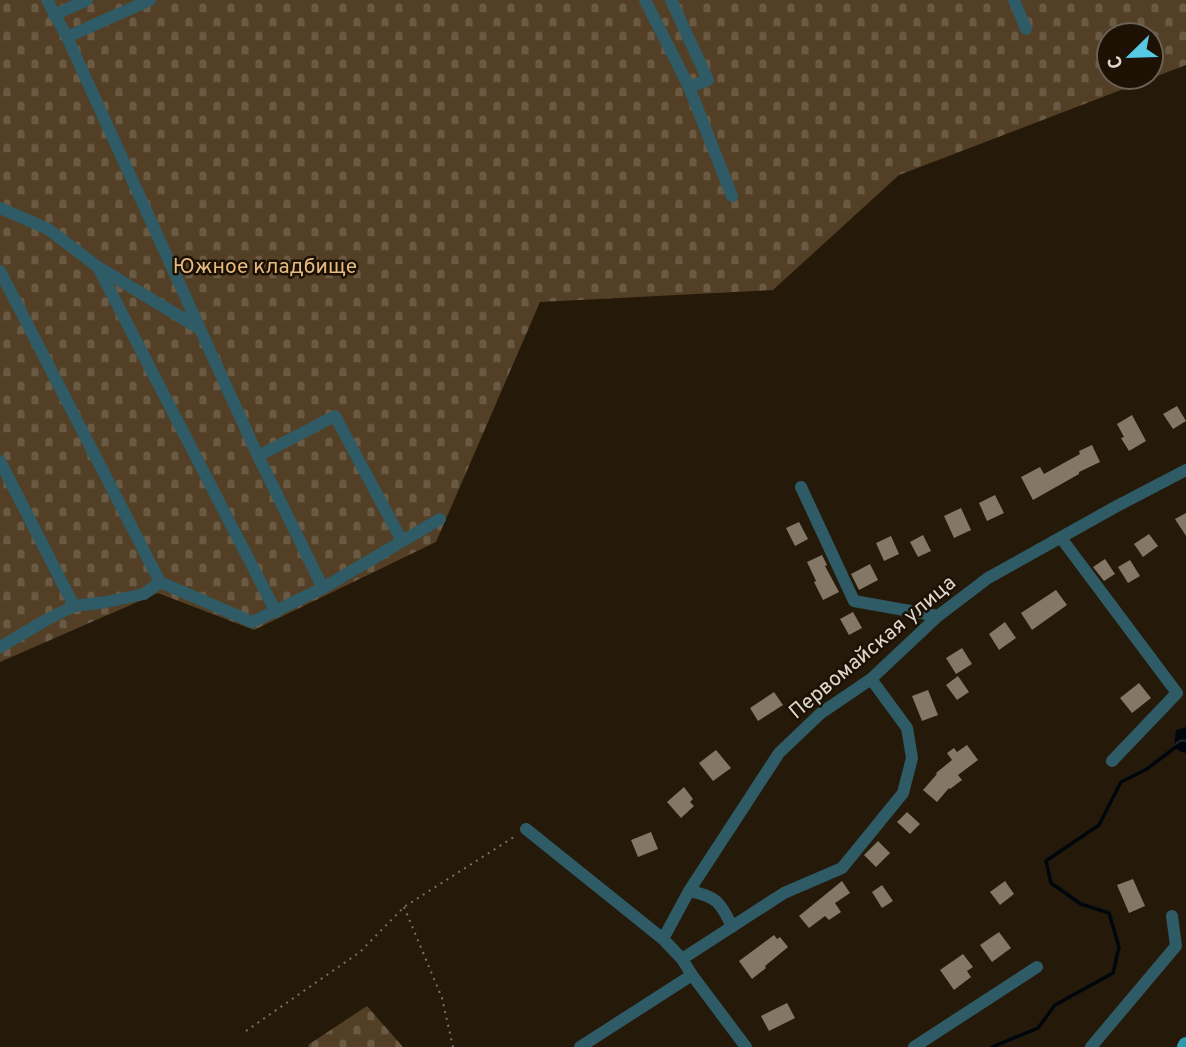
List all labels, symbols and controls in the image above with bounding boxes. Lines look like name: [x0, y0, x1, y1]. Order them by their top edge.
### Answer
north arrow: [1095, 21, 1165, 91]
text: С: [1103, 52, 1130, 72]
park label: Южное кладбище: [173, 254, 357, 281]
street label: Первомайская улица: [784, 570, 962, 726]

